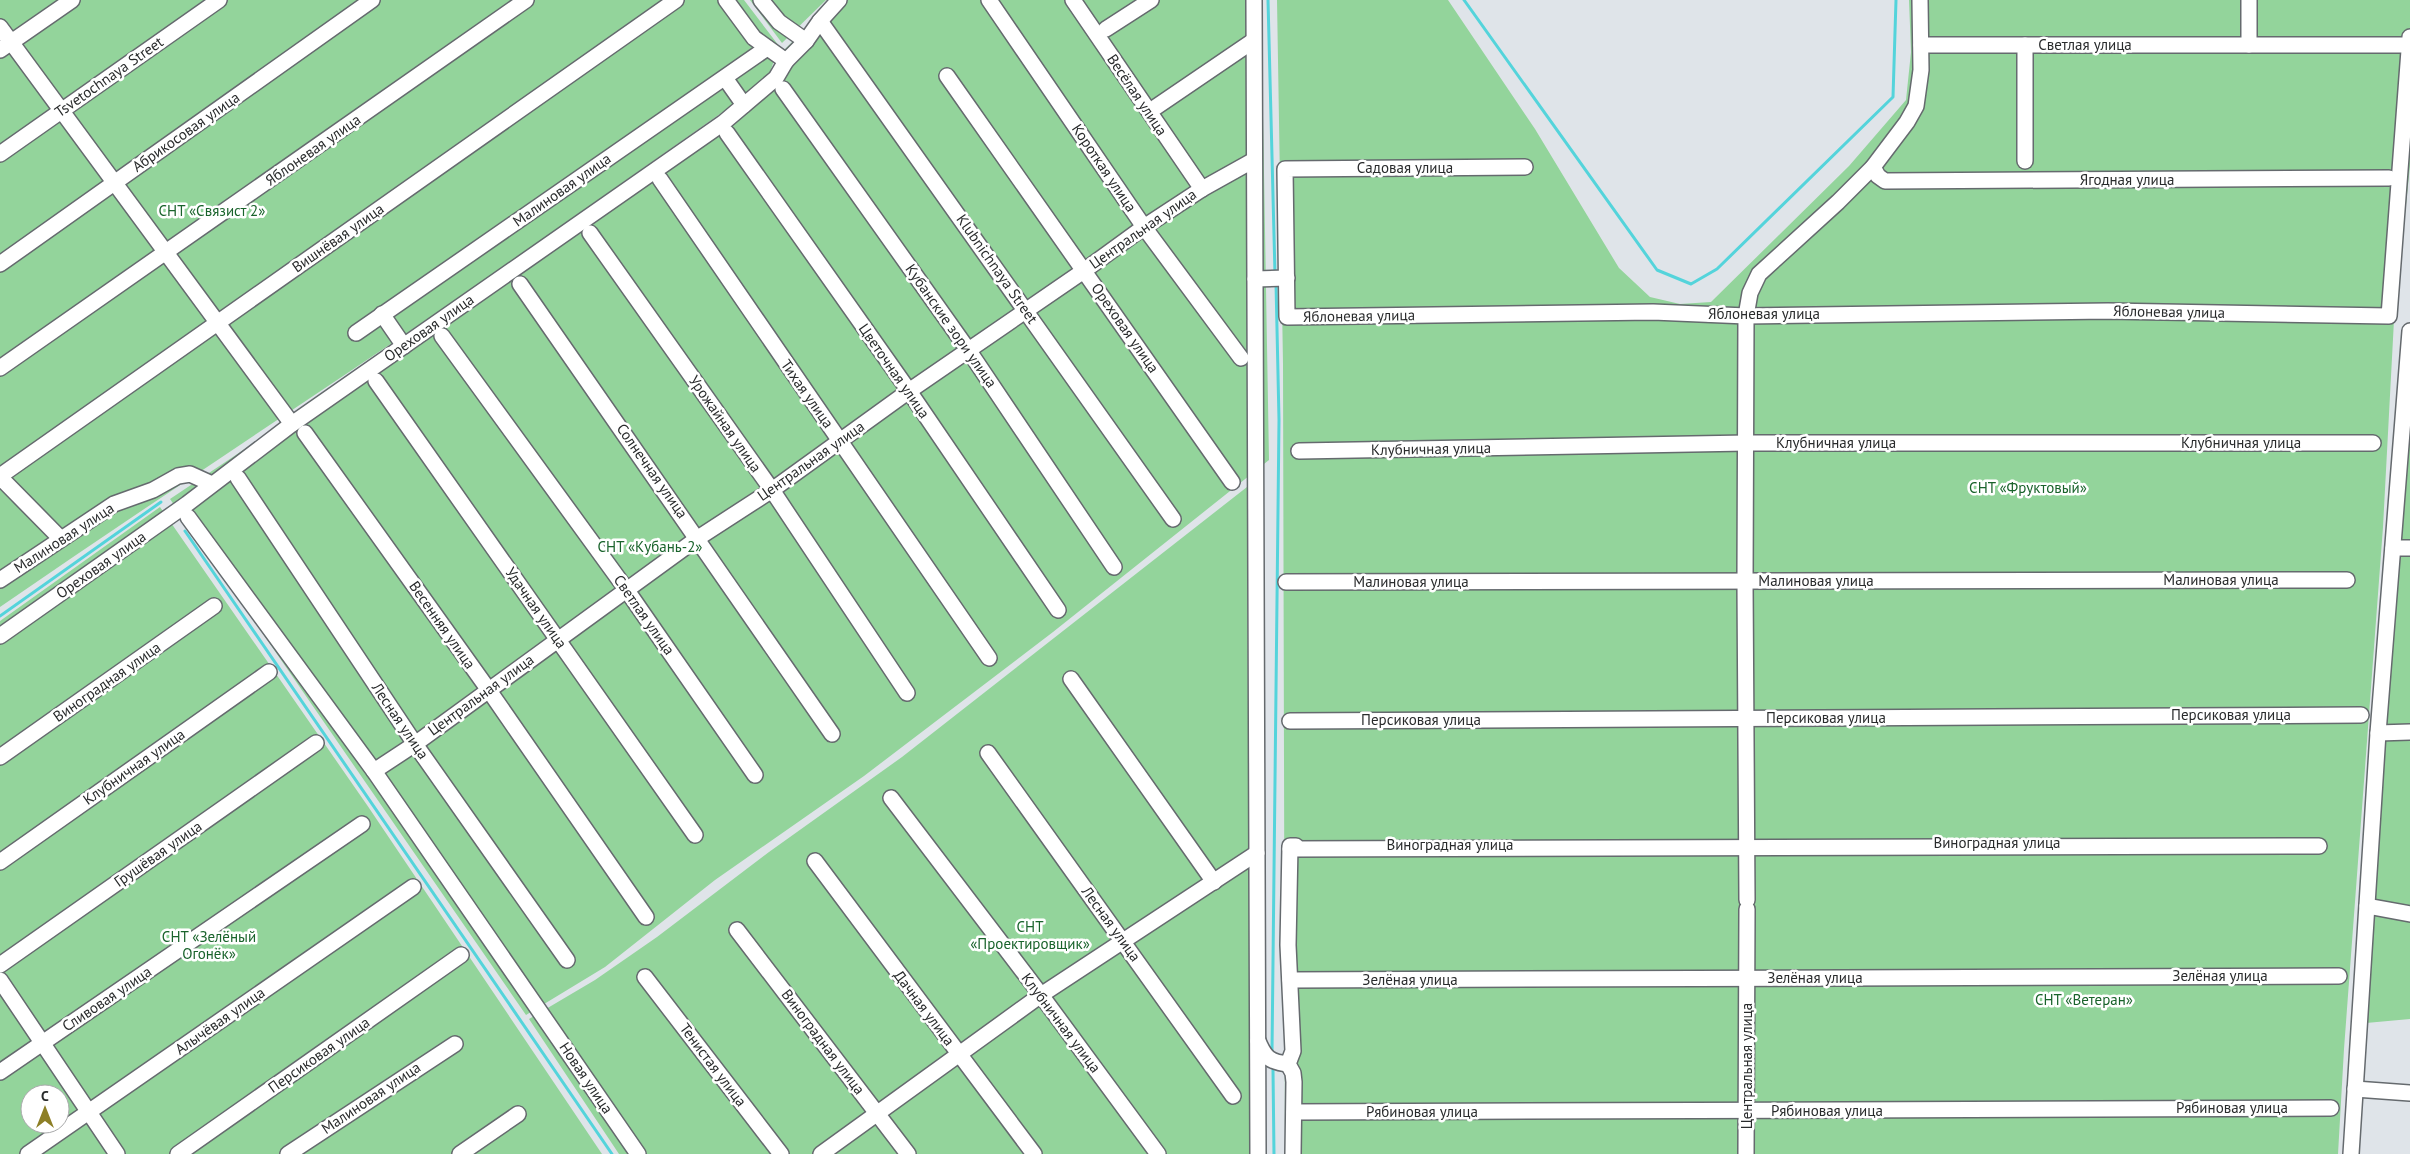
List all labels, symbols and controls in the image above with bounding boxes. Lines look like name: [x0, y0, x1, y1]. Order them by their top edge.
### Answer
street label: Tsvetochnaya Street: [51, 32, 167, 121]
street label: Светлая улица: [2038, 35, 2132, 54]
street label: Весёлая улица: [1103, 50, 1172, 139]
street label: Абрикосовая улица: [128, 87, 243, 176]
street label: Яблоневая улица: [261, 110, 364, 190]
street label: Короткая улица: [1068, 120, 1141, 215]
street label: Малиновая улица: [509, 149, 614, 230]
street label: Садовая улица: [1357, 158, 1453, 177]
street label: Ягодная улица: [2080, 170, 2174, 189]
street label: Центральная улица: [1085, 185, 1200, 273]
street label: Вишнёвая улица: [288, 199, 387, 276]
park label: СНТ «Связист 2»: [159, 201, 265, 220]
street label: Klubnichnaya Street: [953, 210, 1042, 327]
street label: Кубанские зори улица: [902, 260, 1001, 391]
street label: Ореховая улица: [1087, 279, 1163, 376]
street label: Ореховая улица: [380, 290, 477, 366]
street label: Яблоневая улица: [2113, 301, 2225, 322]
street label: Яблоневая улица: [1708, 304, 1820, 323]
street label: Яблоневая улица: [1303, 305, 1415, 326]
street label: Цветочная улица: [855, 320, 934, 422]
street label: Тихая улица: [777, 356, 838, 432]
street label: Урожайная улица: [685, 372, 766, 476]
street label: Центральная улица: [753, 417, 868, 505]
street label: Солнечная улица: [613, 420, 692, 522]
street label: Клубничная улица: [1776, 433, 1896, 452]
street label: Клубничная улица: [2181, 433, 2301, 452]
street label: Клубничная улица: [1371, 438, 1491, 459]
park label: СНТ «Фруктовый»: [1969, 478, 2087, 497]
street label: Малиновая улица: [10, 498, 117, 577]
street label: Ореховая улица: [52, 527, 149, 603]
park label: СНТ «Кубань-2»: [598, 537, 702, 556]
street label: Удачная улица: [501, 563, 571, 652]
street label: Малиновая улица: [2163, 570, 2279, 589]
street label: Светлая улица: [610, 571, 679, 659]
street label: Малиновая улица: [1758, 571, 1874, 590]
street label: Малиновая улица: [1353, 572, 1469, 591]
street label: Весенняя улица: [405, 577, 480, 672]
street label: Виноградная улица: [49, 637, 164, 726]
street label: Центральная улица: [424, 650, 537, 739]
street label: Лесная улица: [367, 678, 433, 763]
street label: Персиковая улица: [2171, 705, 2291, 724]
street label: Персиковая улица: [1766, 708, 1886, 727]
street label: Персиковая улица: [1361, 710, 1481, 729]
street label: Клубничная улица: [79, 724, 188, 809]
street label: Грушёвая улица: [110, 816, 205, 891]
street label: Виноградная улица: [1933, 833, 2061, 852]
street label: Виноградная улица: [1386, 835, 1514, 854]
street label: Лесная улица: [1077, 882, 1145, 965]
park label: СНТ «Проектировщик»: [970, 917, 1090, 953]
park label: СНТ «Зелёный Огонёк»: [162, 927, 256, 963]
street label: Сливовая улица: [58, 962, 155, 1035]
street label: Дачная улица: [890, 966, 959, 1049]
street label: Зелёная улица: [2172, 966, 2268, 985]
street label: Зелёная улица: [1767, 968, 1863, 987]
street label: Клубничная улица: [1018, 969, 1105, 1076]
street label: Зелёная улица: [1362, 970, 1458, 989]
street label: Алычёвая улица: [171, 983, 268, 1059]
street label: Виноградная улица: [778, 985, 869, 1098]
park label: СНТ «Ветеран»: [2035, 990, 2133, 1009]
street label: Центральная улица: [1737, 1003, 1756, 1129]
street label: Персиковая улица: [264, 1012, 373, 1097]
street label: Тенистая улица: [676, 1019, 751, 1110]
street label: Новая улица: [556, 1038, 617, 1117]
street label: Малиновая улица: [318, 1057, 424, 1138]
north arrow: [20, 1084, 70, 1134]
text: С: [41, 1087, 49, 1105]
street label: Рябиновая улица: [2176, 1098, 2288, 1117]
street label: Рябиновая улица: [1771, 1101, 1883, 1120]
street label: Рябиновая улица: [1366, 1102, 1478, 1121]

